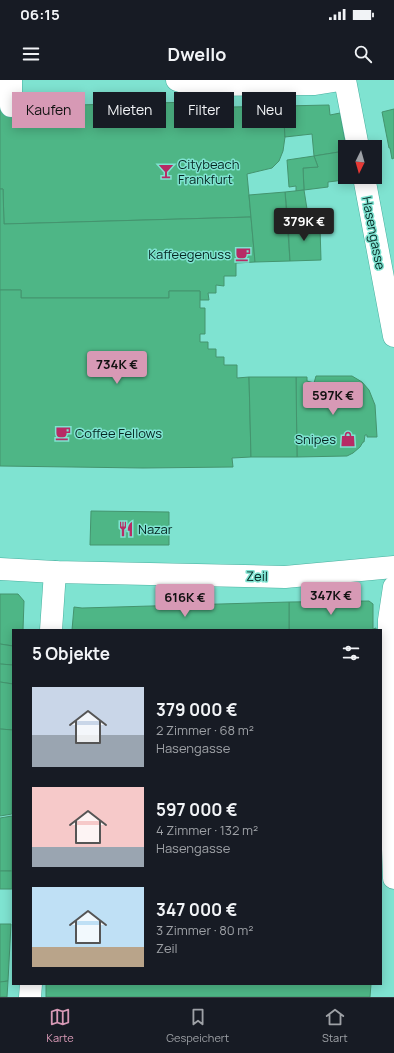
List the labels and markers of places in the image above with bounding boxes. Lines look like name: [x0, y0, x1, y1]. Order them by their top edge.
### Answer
place label: Citybeach Frankfurt: [178, 155, 240, 188]
bar icon: Citybeach Frankfurt: [157, 162, 175, 180]
pin: 379K €: [271, 208, 337, 242]
place label: Kaffeegenuss: [148, 245, 231, 263]
cafe icon: Kaffeegenuss: [234, 245, 252, 263]
pin: 734K €: [84, 351, 150, 385]
pin: 597K €: [300, 382, 366, 416]
cafe icon: Coffee Fellows: [54, 424, 72, 442]
place label: Coffee Fellows: [75, 424, 162, 442]
place label: Snipes: [295, 430, 336, 448]
shop icon: Snipes: [339, 430, 357, 448]
restaurant icon: Nazar: [117, 520, 135, 538]
place label: Nazar: [138, 520, 173, 538]
pin: 347K €: [298, 582, 364, 616]
pin: 616K €: [152, 584, 218, 618]

